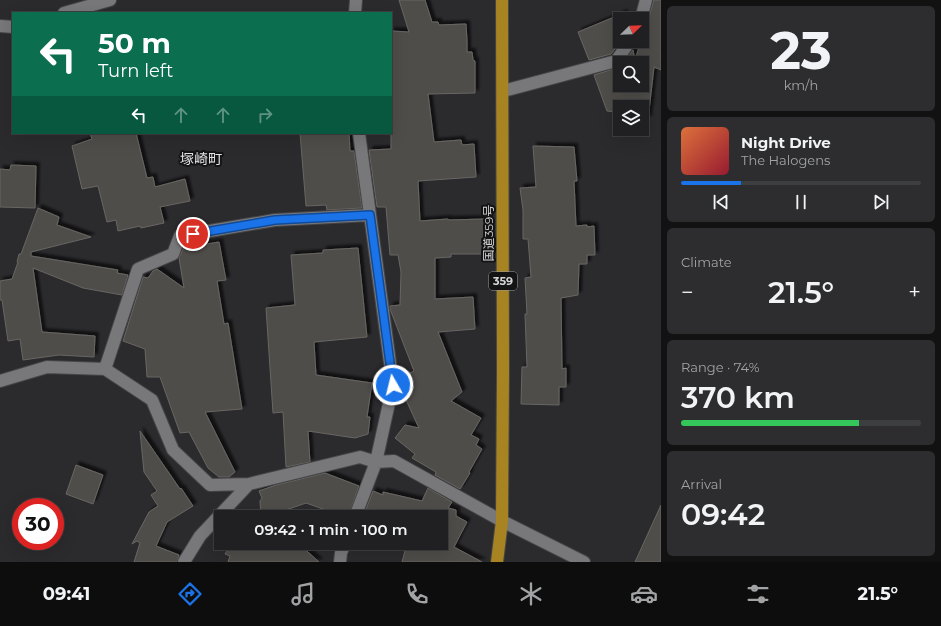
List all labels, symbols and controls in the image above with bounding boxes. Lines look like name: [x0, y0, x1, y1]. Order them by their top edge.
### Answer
north arrow: [613, 12, 649, 48]
map controls: [613, 12, 649, 136]
text: 23: [770, 19, 832, 82]
text: 50 m: [98, 26, 171, 60]
icon: left: [32, 28, 84, 80]
button: search: [613, 56, 649, 92]
text: Turn left: [98, 60, 173, 82]
text: km/h: [784, 77, 818, 93]
button: layers: [613, 100, 649, 136]
icon: left: [128, 104, 150, 126]
icon: ahead: [170, 104, 192, 126]
icon: ahead: [212, 104, 234, 126]
icon: right: [254, 104, 276, 126]
text: Night Drive: [741, 133, 831, 152]
district label: 塚崎町: [180, 150, 222, 168]
text: The Halogens: [741, 152, 830, 168]
icon: previous: [710, 191, 732, 213]
icon: pause: [790, 191, 812, 213]
icon: next: [870, 191, 892, 213]
street label: 国道359号: [481, 205, 496, 261]
pin: [176, 217, 210, 251]
icon: arrive: [182, 223, 204, 245]
text: Climate: [681, 254, 732, 270]
road number: 359: [489, 272, 517, 290]
text: 21.5°: [768, 274, 834, 311]
text: −: [681, 279, 694, 306]
text: +: [908, 279, 921, 306]
text: Range · 74%: [681, 359, 759, 375]
position arrow: [372, 364, 414, 406]
text: 370 km: [681, 379, 795, 416]
text: Arrival: [681, 476, 722, 492]
text: 09:42: [681, 496, 765, 533]
speed limit sign: 30: [12, 498, 64, 550]
text: 09:42 · 1 min · 100 m: [254, 520, 408, 539]
icon: directions: [176, 580, 204, 608]
icon: music: [289, 580, 317, 608]
icon: phone: [403, 580, 431, 608]
icon: climate: [517, 580, 545, 608]
icon: car: [630, 580, 658, 608]
icon: filters: [744, 580, 772, 608]
text: 09:41: [43, 583, 90, 605]
text: 21.5°: [858, 583, 898, 605]

